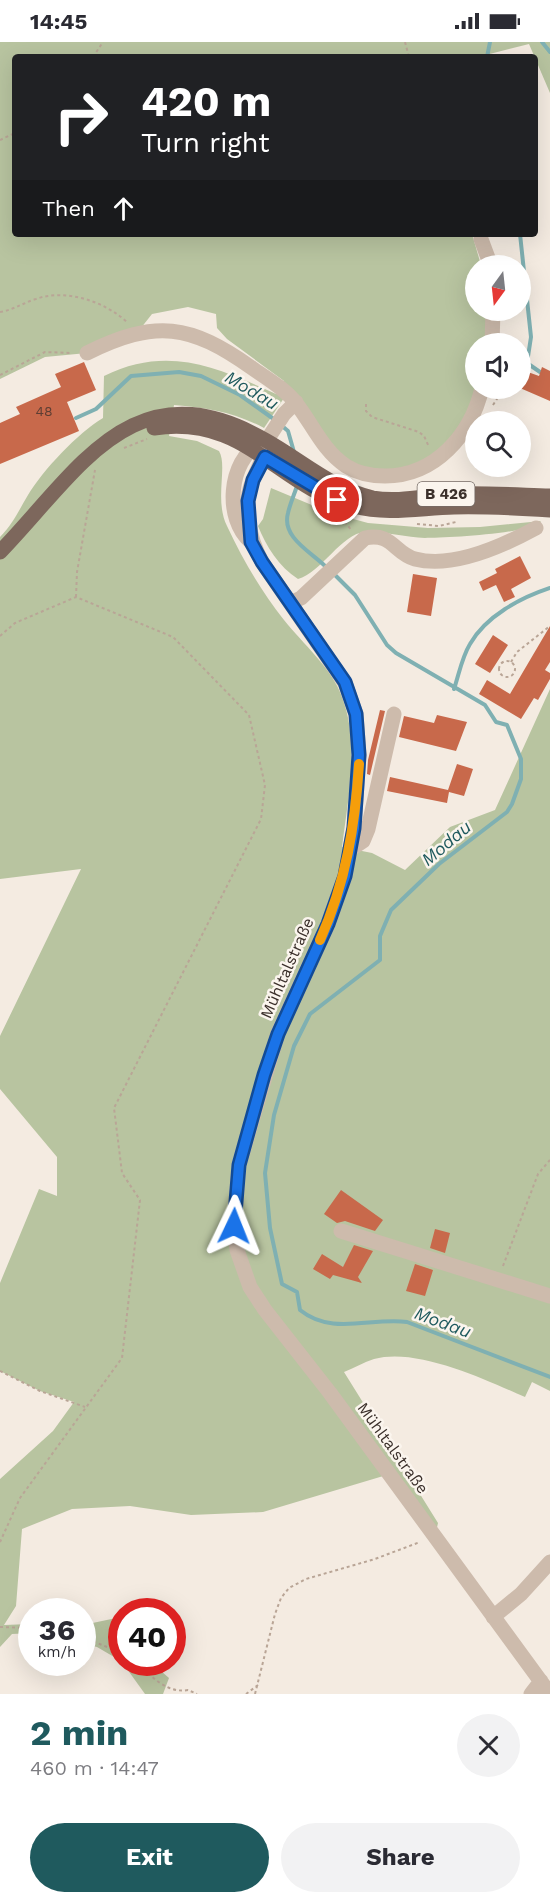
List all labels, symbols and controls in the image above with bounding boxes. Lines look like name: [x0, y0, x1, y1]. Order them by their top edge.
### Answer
text: 14:45: [30, 9, 87, 34]
text: 420 m: [141, 77, 271, 126]
icon: right: [42, 78, 120, 156]
text: Turn right: [141, 127, 270, 159]
icon: ahead: [107, 192, 140, 225]
text: Then: [42, 196, 95, 221]
north arrow: [465, 255, 531, 321]
map controls: [465, 255, 531, 477]
button: sound: [465, 333, 531, 399]
water label: Modau: [221, 366, 283, 414]
house number: 48: [35, 403, 53, 419]
button: search: [465, 411, 531, 477]
pin: [311, 474, 362, 525]
road number: B 426: [418, 482, 474, 506]
icon: arrive: [320, 483, 353, 516]
water label: Modau: [417, 816, 475, 870]
street label: Mühltalstraße: [256, 915, 318, 1021]
position arrow: [202, 1194, 266, 1258]
water label: Modau: [412, 1302, 474, 1342]
street label: Mühltalstraße: [354, 1399, 432, 1497]
speed limit sign: 40: [108, 1598, 186, 1676]
text: 36: [39, 1612, 75, 1647]
text: km/h: [38, 1643, 76, 1661]
text: 2 min: [30, 1712, 128, 1754]
button: close: [457, 1714, 520, 1777]
text: 460 m · 14:47: [30, 1756, 159, 1780]
button: Exit: [30, 1823, 269, 1892]
button: Share: [281, 1823, 520, 1892]

